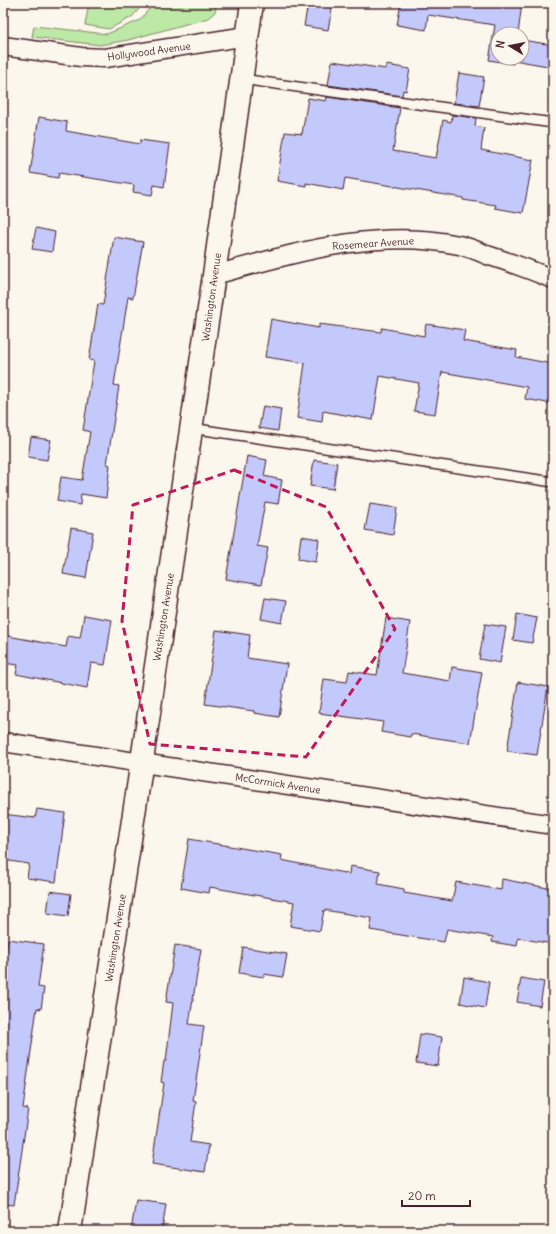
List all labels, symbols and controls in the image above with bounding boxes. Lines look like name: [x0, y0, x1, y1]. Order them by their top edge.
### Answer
north arrow: [490, 26, 530, 66]
street label: Hollywood Avenue: [107, 39, 191, 64]
text: N: [493, 39, 508, 49]
street label: Rosemear Avenue: [332, 234, 414, 253]
street label: Washington Avenue: [199, 252, 224, 342]
street label: Washington Avenue: [150, 572, 177, 662]
street label: McCormick Avenue: [234, 770, 322, 797]
street label: Washington Avenue: [102, 893, 129, 983]
scale bar: [402, 1182, 470, 1208]
text: 20 m: [408, 1188, 436, 1203]

